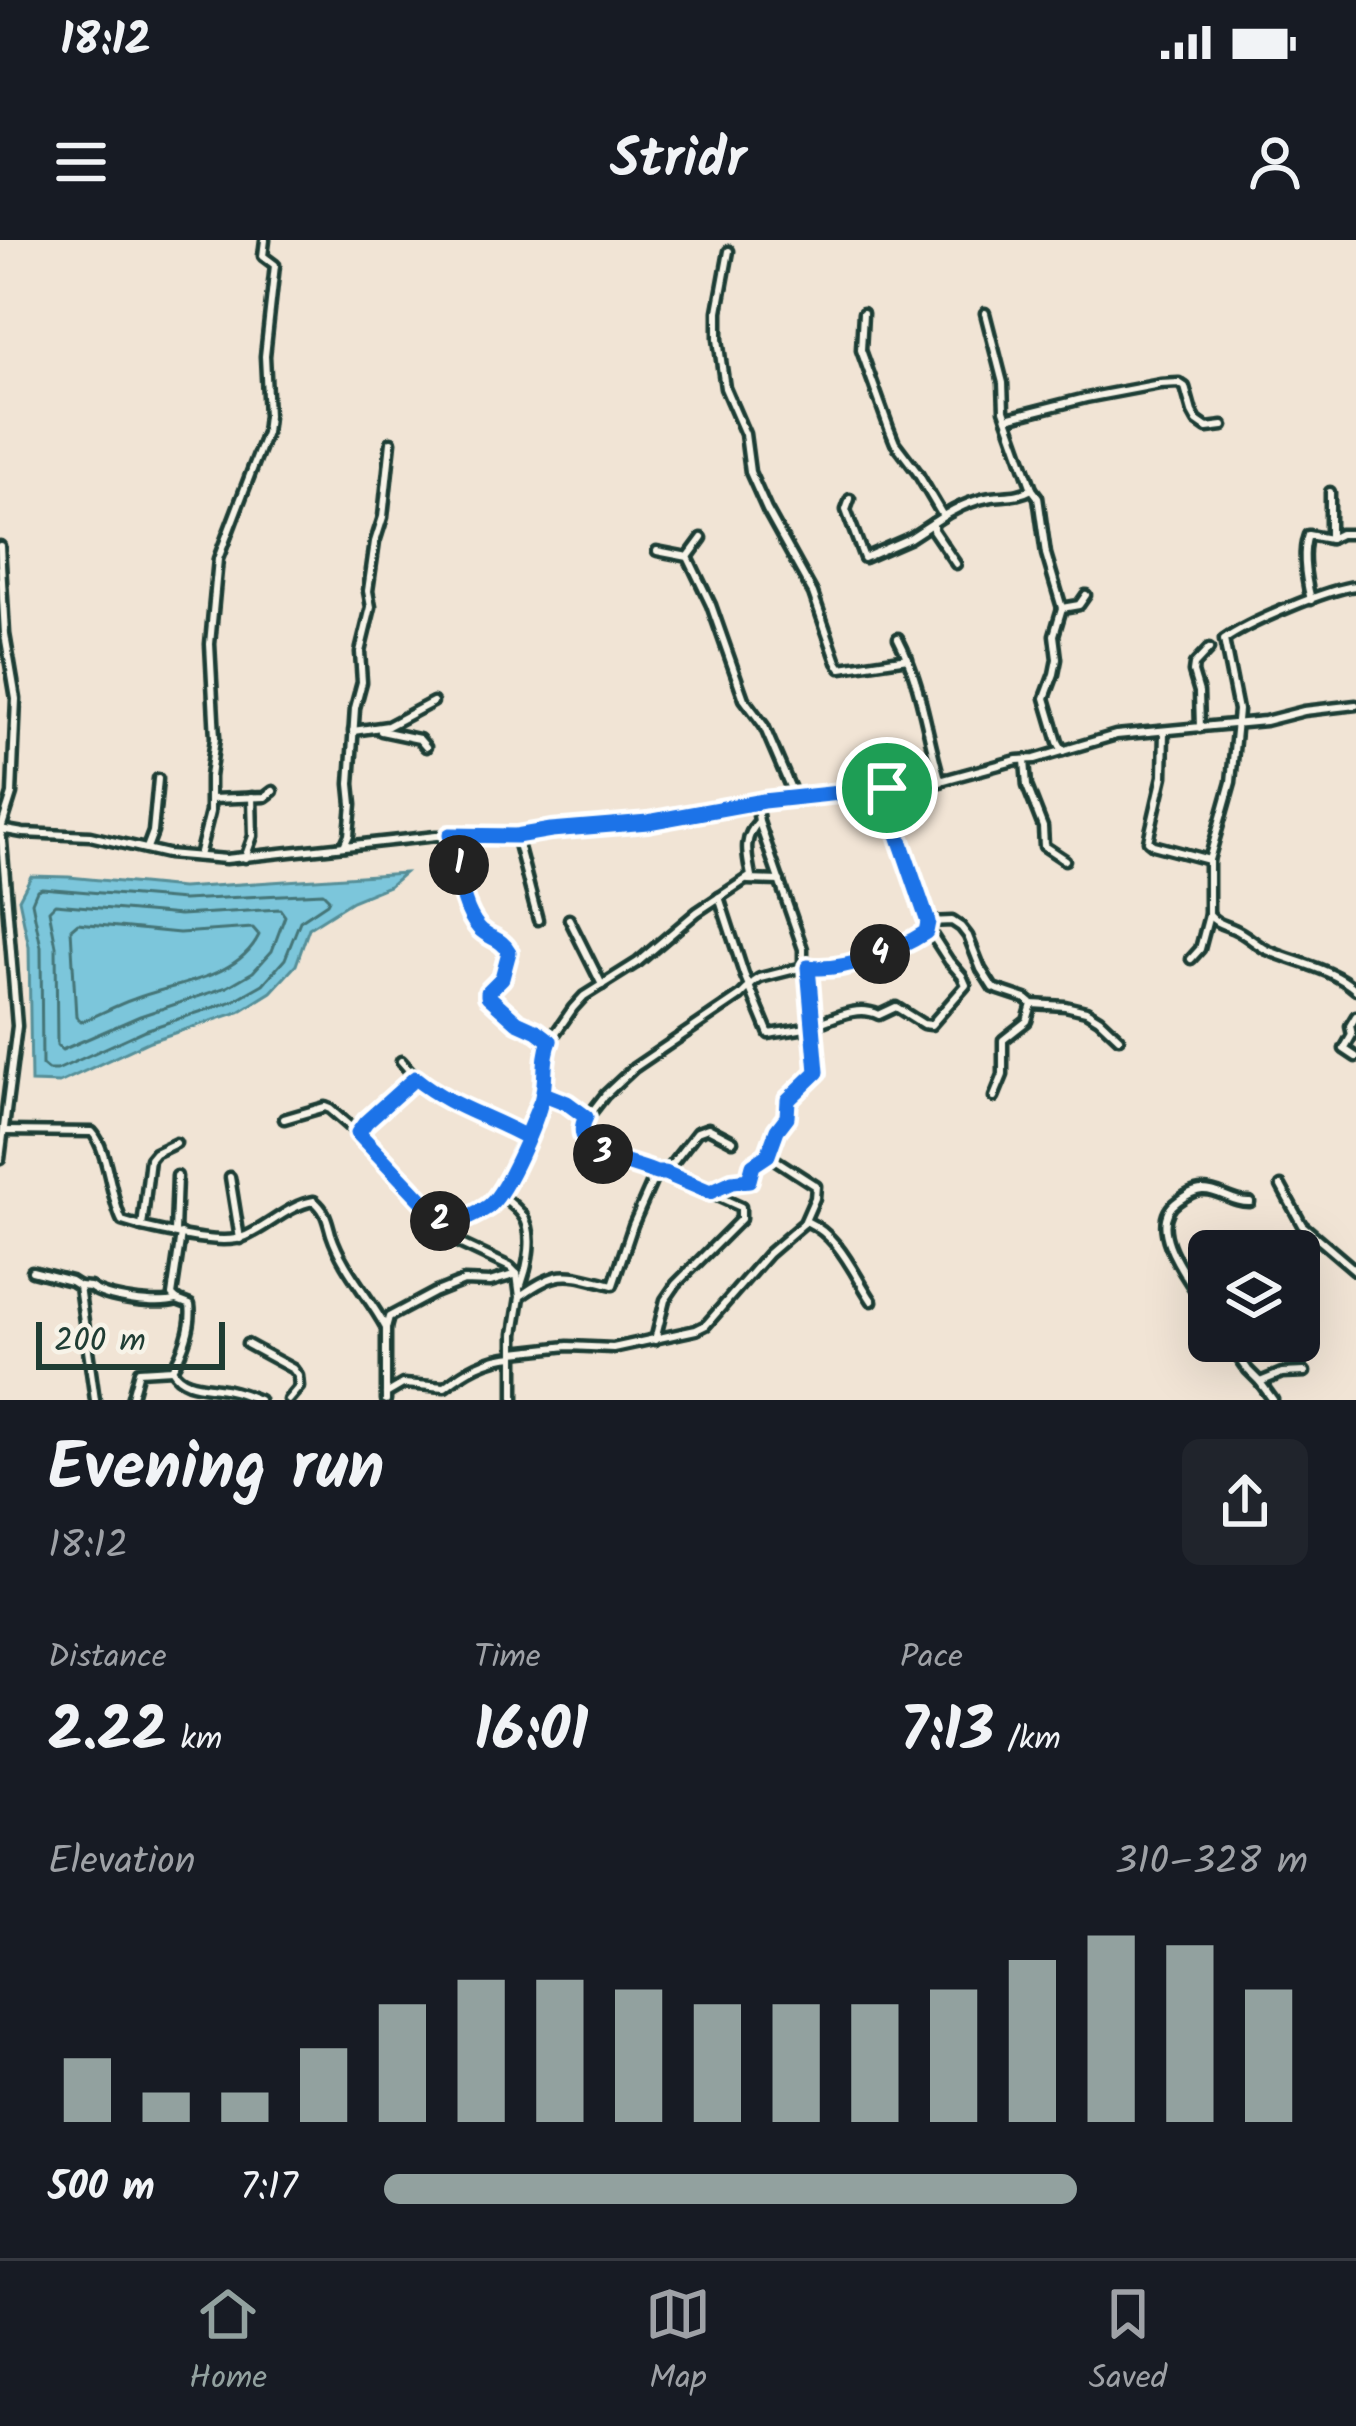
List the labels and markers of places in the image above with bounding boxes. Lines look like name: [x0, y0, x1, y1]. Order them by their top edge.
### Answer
pin: [836, 737, 938, 839]
pin: 1: [429, 835, 489, 895]
pin: 4: [850, 924, 910, 984]
pin: 3: [573, 1124, 633, 1184]
pin: 2: [410, 1191, 470, 1251]

